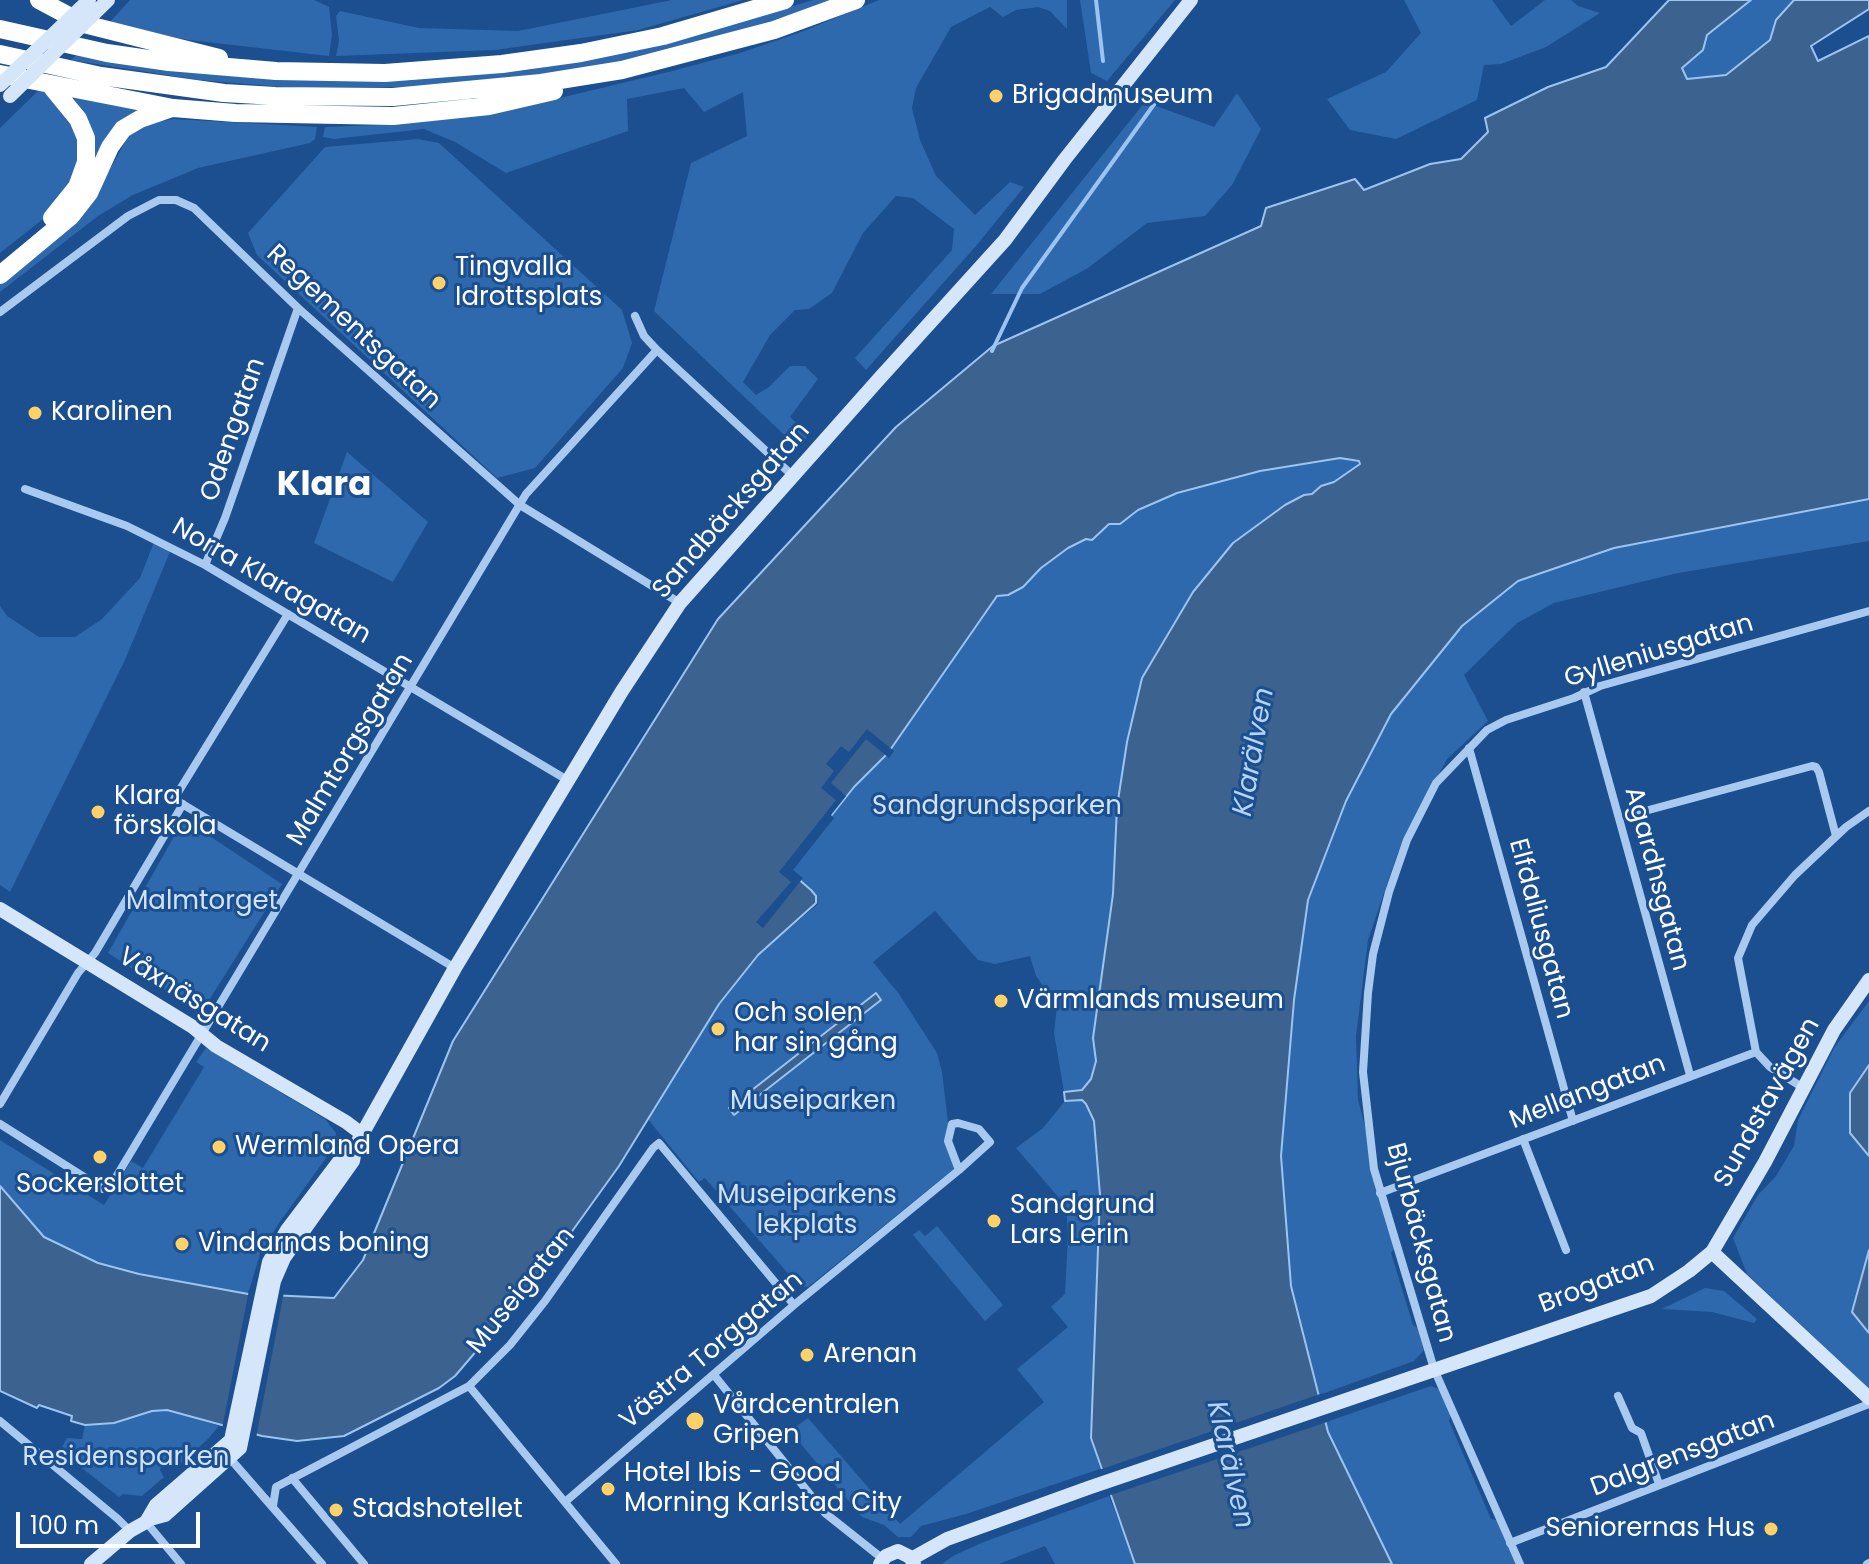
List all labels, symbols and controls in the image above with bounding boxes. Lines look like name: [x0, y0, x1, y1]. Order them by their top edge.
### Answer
place label: Brigadmuseum: [1012, 80, 1213, 112]
marker: Brigadmuseum: [987, 87, 1005, 105]
street label: Regementsgatan: [259, 239, 447, 417]
place label: Tingvalla Idrottsplats: [455, 252, 602, 314]
marker: Tingvalla Idrottsplats: [430, 274, 448, 292]
street label: Odengatan: [195, 354, 273, 506]
place label: Karolinen: [51, 397, 173, 429]
marker: Karolinen: [26, 404, 44, 422]
street label: Sandbäcksgatan: [647, 416, 817, 606]
district label: Klara: [277, 466, 371, 506]
street label: Norra Klaragatan: [166, 512, 376, 652]
street label: Gylleniusgatan: [1561, 608, 1757, 696]
street label: Malmtorgsgatan: [281, 648, 421, 852]
water label: Klarälven: [1227, 685, 1283, 819]
place label: Klara förskola: [114, 781, 216, 842]
street label: Agardhsgatan: [1616, 784, 1696, 974]
park label: Sandgrundsparken: [872, 791, 1122, 823]
marker: Klara förskola: [89, 803, 107, 821]
street label: Elfdaliusgatan: [1501, 835, 1579, 1023]
park label: Malmtorget: [126, 886, 278, 918]
street label: Våxnäsgatan: [112, 942, 276, 1060]
place label: Värmlands museum: [1017, 985, 1284, 1017]
marker: Värmlands museum: [992, 992, 1010, 1010]
place label: Och solen har sin gång: [734, 998, 898, 1060]
street label: Sundstavägen: [1708, 1013, 1828, 1193]
marker: Och solen har sin gång: [709, 1020, 727, 1038]
street label: Mellangatan: [1506, 1049, 1670, 1137]
park label: Museiparken: [730, 1086, 896, 1118]
place label: Wermland Opera: [235, 1131, 460, 1163]
marker: Wermland Opera: [210, 1138, 228, 1156]
street label: Bjurbäcksgatan: [1378, 1140, 1462, 1346]
marker: Sockerslottet: [91, 1148, 109, 1166]
place label: Sockerslottet: [16, 1169, 184, 1201]
park label: Museiparkens lekplats: [717, 1180, 897, 1242]
place label: Sandgrund Lars Lerin: [1010, 1190, 1155, 1252]
marker: Sandgrund Lars Lerin: [985, 1212, 1003, 1230]
street label: Museigatan: [461, 1221, 583, 1361]
place label: Vindarnas boning: [198, 1228, 430, 1260]
marker: Vindarnas boning: [173, 1235, 191, 1253]
street label: Brogatan: [1535, 1249, 1659, 1321]
street label: Västra Torggatan: [614, 1265, 810, 1437]
place label: Arenan: [823, 1339, 917, 1371]
marker: Arenan: [798, 1346, 816, 1364]
place label: Vårdcentralen Gripen: [713, 1390, 900, 1452]
water label: Klarälven: [1198, 1398, 1260, 1532]
street label: Dalgrensgatan: [1586, 1406, 1780, 1504]
marker: Vårdcentralen Gripen: [684, 1410, 706, 1432]
park label: Residensparken: [23, 1442, 229, 1474]
place label: Hotel Ibis - Good Morning Karlstad City: [624, 1458, 902, 1520]
marker: Hotel Ibis - Good Morning Karlstad City: [599, 1480, 617, 1498]
place label: Stadshotellet: [352, 1494, 523, 1526]
scale bar: [20, 1496, 204, 1546]
marker: Stadshotellet: [327, 1501, 345, 1519]
text: 100 m: [30, 1509, 99, 1542]
place label: Seniorernas Hus: [1545, 1513, 1755, 1545]
marker: Seniorernas Hus: [1762, 1520, 1780, 1538]

